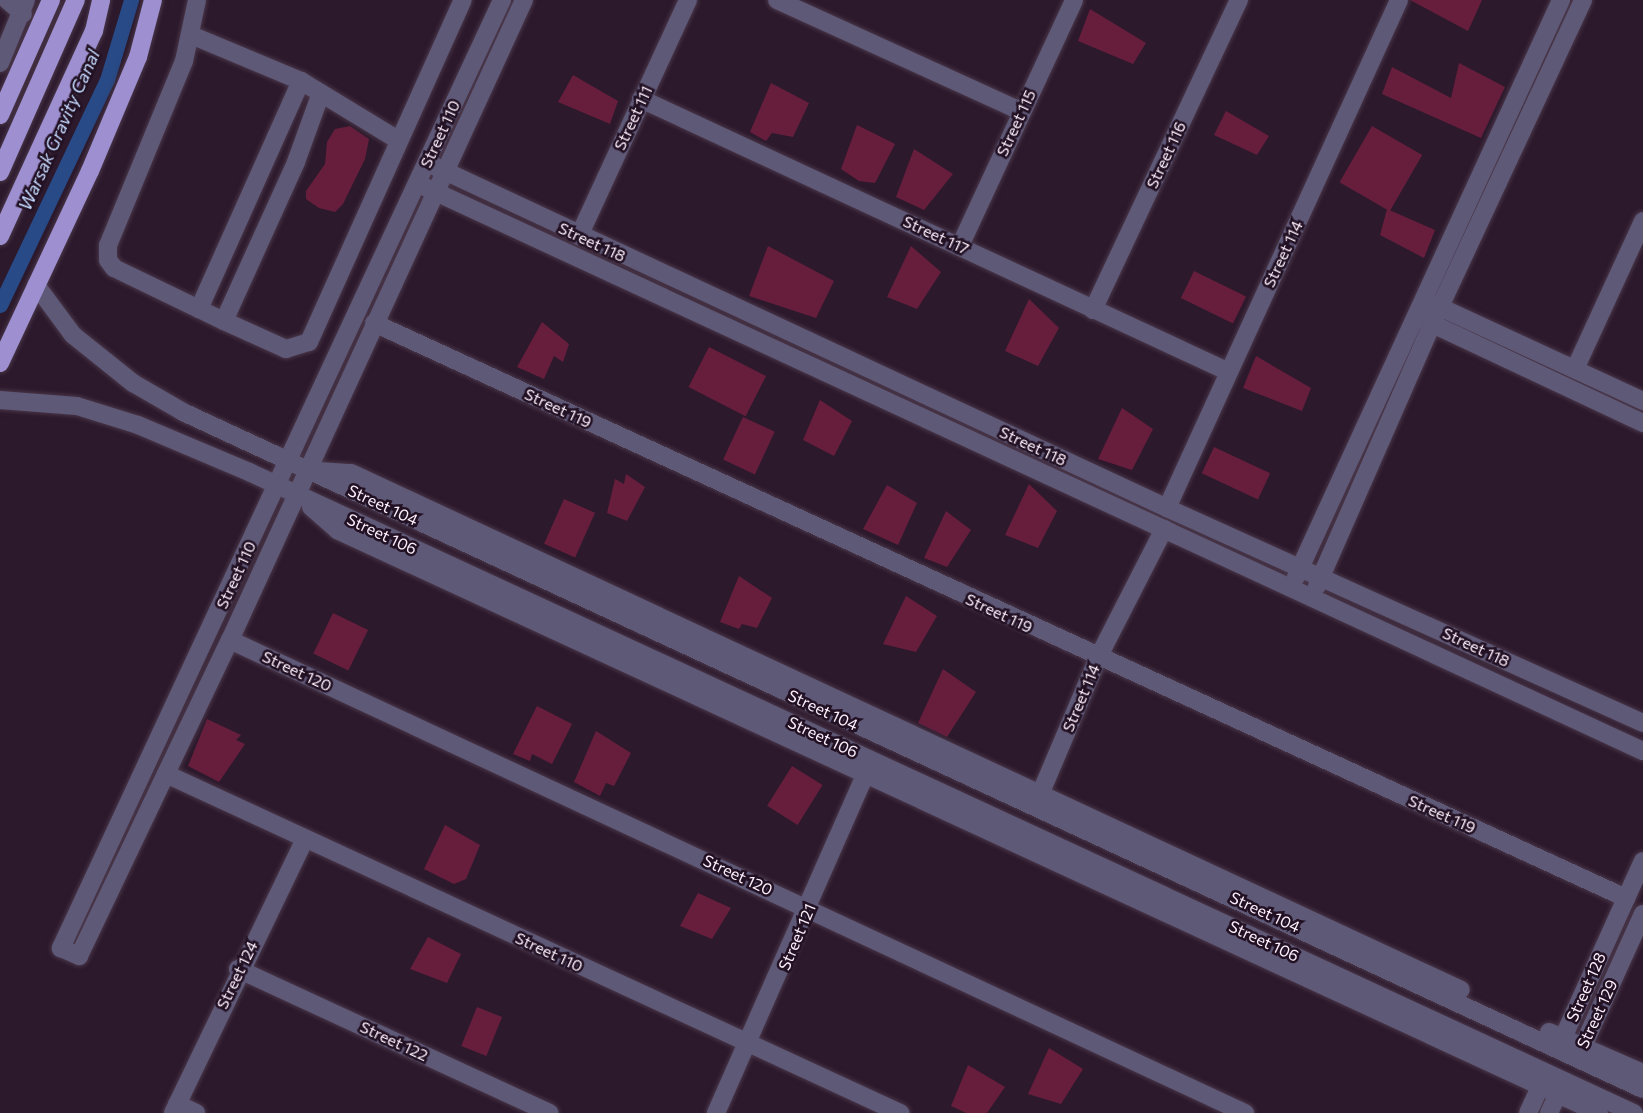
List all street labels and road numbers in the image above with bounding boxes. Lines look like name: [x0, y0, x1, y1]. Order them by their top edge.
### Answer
street label: Street 111: [610, 83, 656, 153]
street label: Street 115: [992, 87, 1040, 159]
street label: Street 110: [416, 97, 464, 171]
street label: Street 116: [1142, 118, 1190, 192]
street label: Street 117: [900, 211, 972, 259]
street label: Street 118: [555, 218, 629, 266]
street label: Street 114: [1259, 218, 1307, 290]
street label: Street 119: [521, 384, 595, 432]
street label: Street 118: [996, 422, 1070, 470]
street label: Street 104: [345, 480, 421, 530]
street label: Street 106: [344, 509, 420, 559]
street label: Street 110: [212, 538, 260, 612]
street label: Street 119: [962, 589, 1036, 637]
street label: Street 118: [1439, 623, 1513, 671]
street label: Street 120: [259, 647, 335, 695]
street label: Street 114: [1058, 661, 1104, 735]
street label: Street 104: [785, 685, 861, 735]
street label: Street 106: [785, 712, 861, 762]
street label: Street 119: [1405, 791, 1479, 837]
street label: Street 120: [700, 851, 776, 899]
street label: Street 104: [1227, 887, 1303, 937]
street label: Street 121: [774, 901, 820, 973]
street label: Street 106: [1226, 916, 1302, 966]
street label: Street 110: [512, 928, 586, 976]
street label: Street 124: [212, 938, 262, 1012]
street label: Street 128: [1562, 949, 1610, 1025]
street label: Street 129: [1573, 977, 1621, 1051]
street label: Street 122: [357, 1017, 431, 1065]

